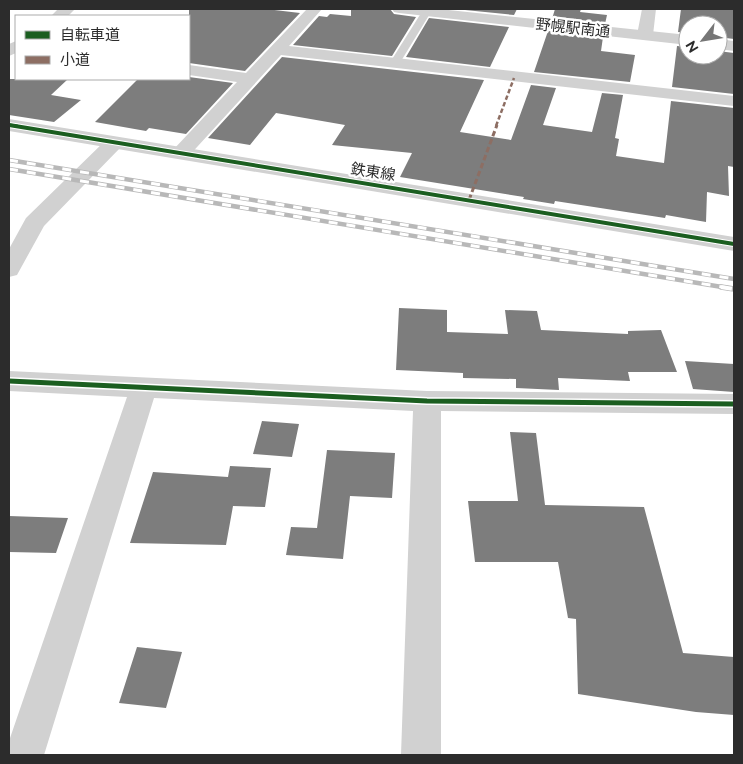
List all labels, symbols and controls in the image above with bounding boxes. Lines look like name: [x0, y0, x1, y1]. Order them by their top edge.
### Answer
legend: [15, 15, 190, 80]
street label: 野幌駅南通: [535, 15, 611, 41]
north arrow: [678, 15, 728, 65]
text: 自転車道: [60, 26, 120, 44]
text: N: [682, 38, 701, 55]
text: 小道: [60, 51, 90, 69]
street label: 鉄東線: [349, 160, 397, 184]

